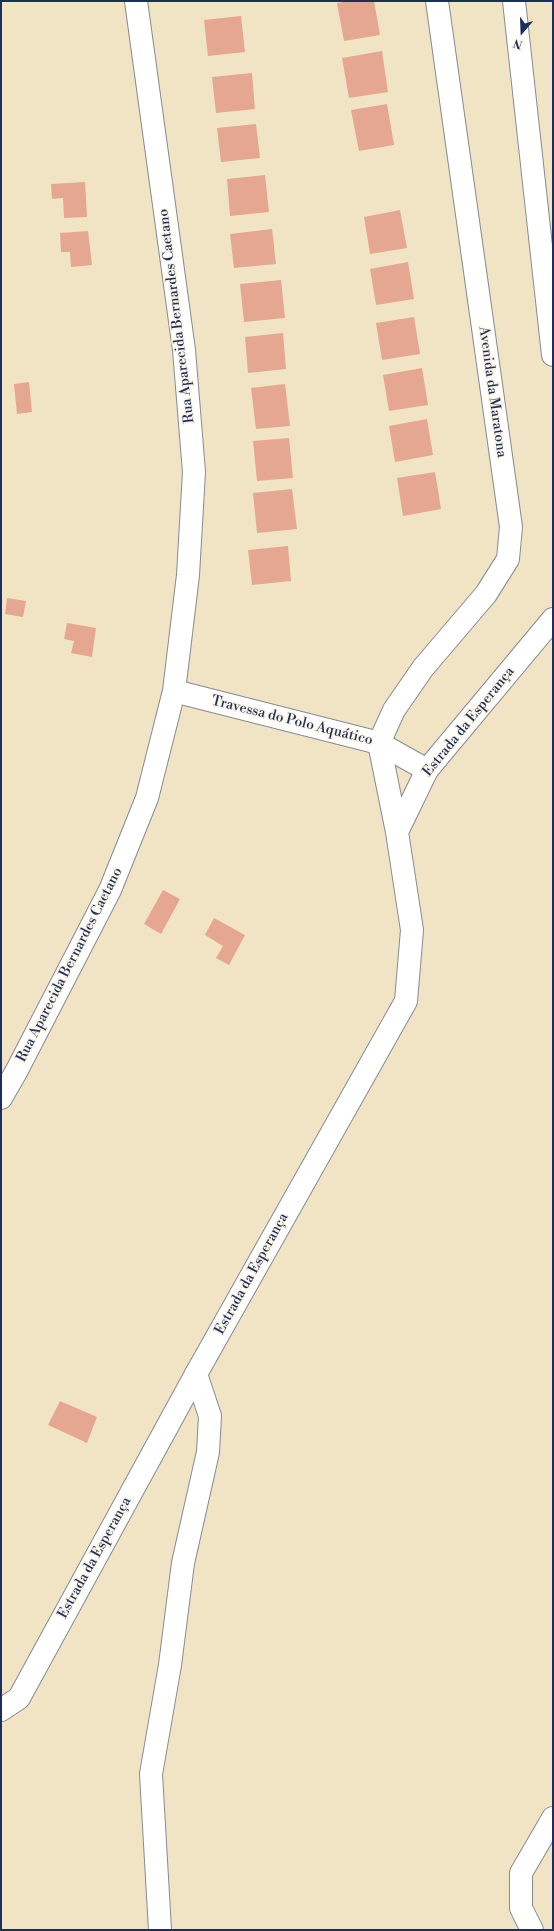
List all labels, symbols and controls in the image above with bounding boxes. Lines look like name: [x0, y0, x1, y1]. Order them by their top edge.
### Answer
north arrow: [502, 12, 542, 52]
text: N: [512, 35, 524, 51]
street label: Rua Aparecida Bernardes Caetano: [156, 208, 198, 424]
street label: Avenida da Maratona: [474, 325, 510, 459]
street label: Estrada da Esperança: [420, 664, 518, 780]
street label: Travessa do Polo Aquático: [209, 693, 375, 749]
street label: Rua Aparecida Bernardes Caetano: [14, 865, 126, 1065]
street label: Estrada da Esperança: [212, 1210, 292, 1338]
street label: Estrada da Esperança: [55, 1494, 135, 1622]

